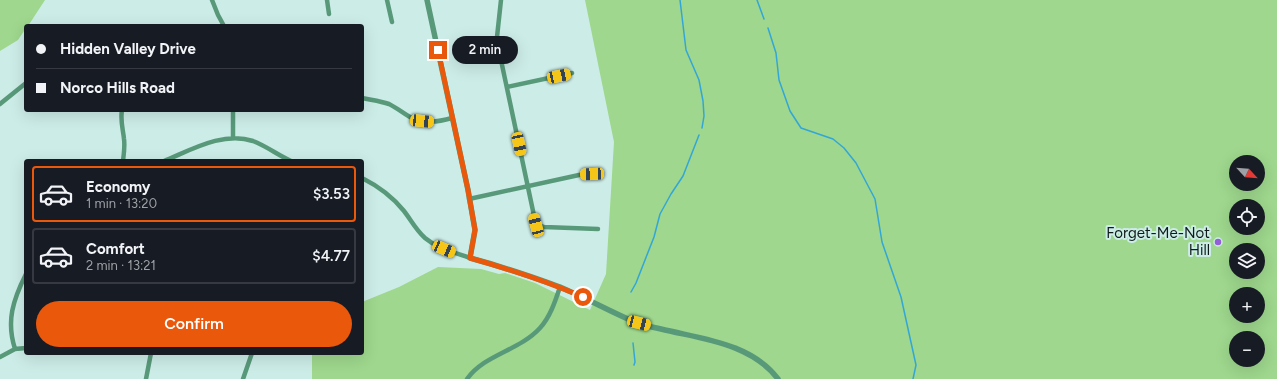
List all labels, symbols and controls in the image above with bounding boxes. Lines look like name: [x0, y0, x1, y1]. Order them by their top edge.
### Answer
callout: 2 min: [452, 36, 518, 64]
text: Hidden Valley Drive: [60, 40, 196, 58]
route end: [429, 41, 447, 59]
text: 2 min: [469, 42, 501, 57]
car: [546, 68, 572, 84]
text: Norco Hills Road: [60, 79, 175, 97]
car: [409, 114, 435, 128]
car: [511, 131, 527, 157]
north arrow: [1229, 155, 1265, 191]
map controls: [1229, 155, 1265, 367]
car: [580, 168, 604, 180]
icon: car: [38, 176, 74, 212]
text: Economy: [86, 178, 151, 196]
text: $3.53: [313, 185, 350, 203]
text: 1 min · 13:20: [86, 196, 157, 211]
button: locate: [1229, 199, 1265, 235]
car: [527, 212, 545, 238]
place label: Forget-Me-Not Hill: [1106, 224, 1210, 259]
marker: Forget-Me-Not Hill: [1213, 237, 1223, 247]
icon: car: [38, 238, 74, 274]
car: [431, 239, 457, 259]
text: Comfort: [86, 240, 145, 258]
button: layers: [1229, 243, 1265, 279]
text: $4.77: [312, 247, 350, 265]
text: 2 min · 13:21: [86, 258, 156, 273]
button: +: [1229, 287, 1265, 323]
route start: [574, 288, 592, 306]
button: Confirm: [36, 301, 352, 347]
car: [626, 314, 652, 332]
button: −: [1229, 331, 1265, 367]

